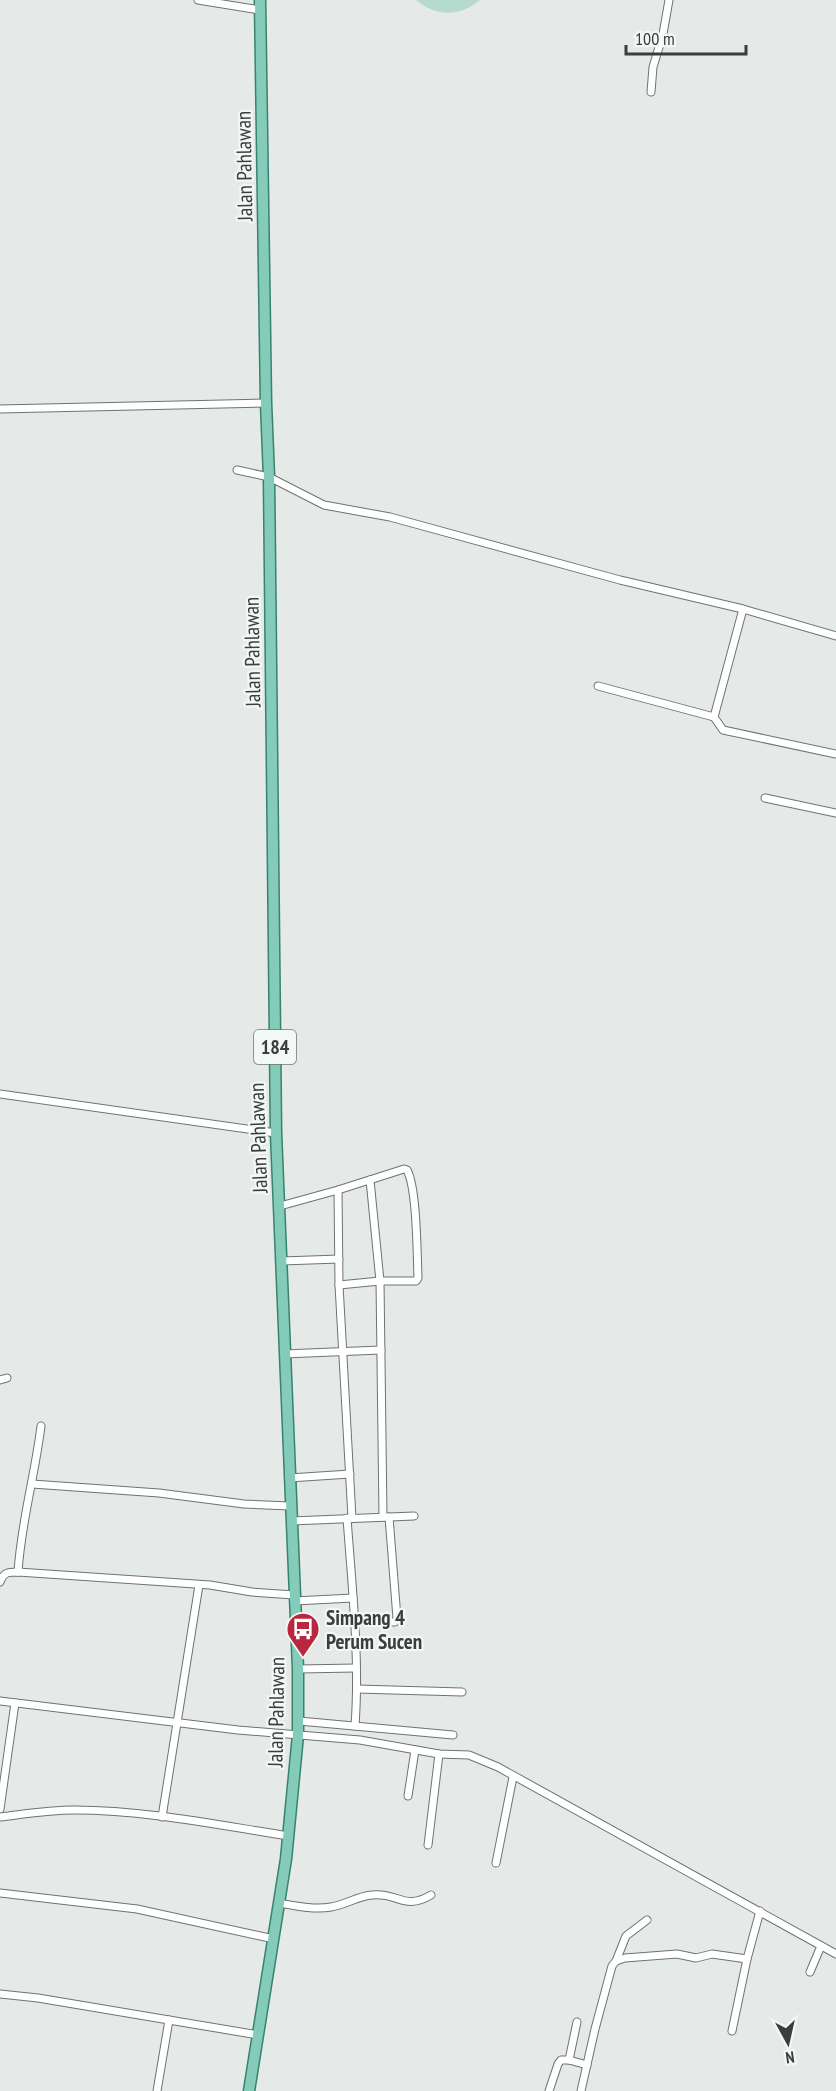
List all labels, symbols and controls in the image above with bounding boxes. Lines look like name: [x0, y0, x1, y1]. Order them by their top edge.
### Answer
scale bar: [626, 18, 746, 56]
text: 100 m: [635, 27, 675, 50]
street label: Jalan Pahlawan: [230, 111, 258, 222]
street label: Jalan Pahlawan: [238, 597, 266, 708]
road number: 184: [254, 1030, 296, 1064]
street label: Jalan Pahlawan: [243, 1082, 273, 1195]
place label: Simpang 4 Perum Sucen: [326, 1604, 422, 1655]
bus stop icon: Simpang 4 Perum Sucen: [285, 1611, 321, 1658]
street label: Jalan Pahlawan: [262, 1657, 290, 1768]
north arrow: [758, 2013, 818, 2073]
text: N: [784, 2047, 796, 2068]

